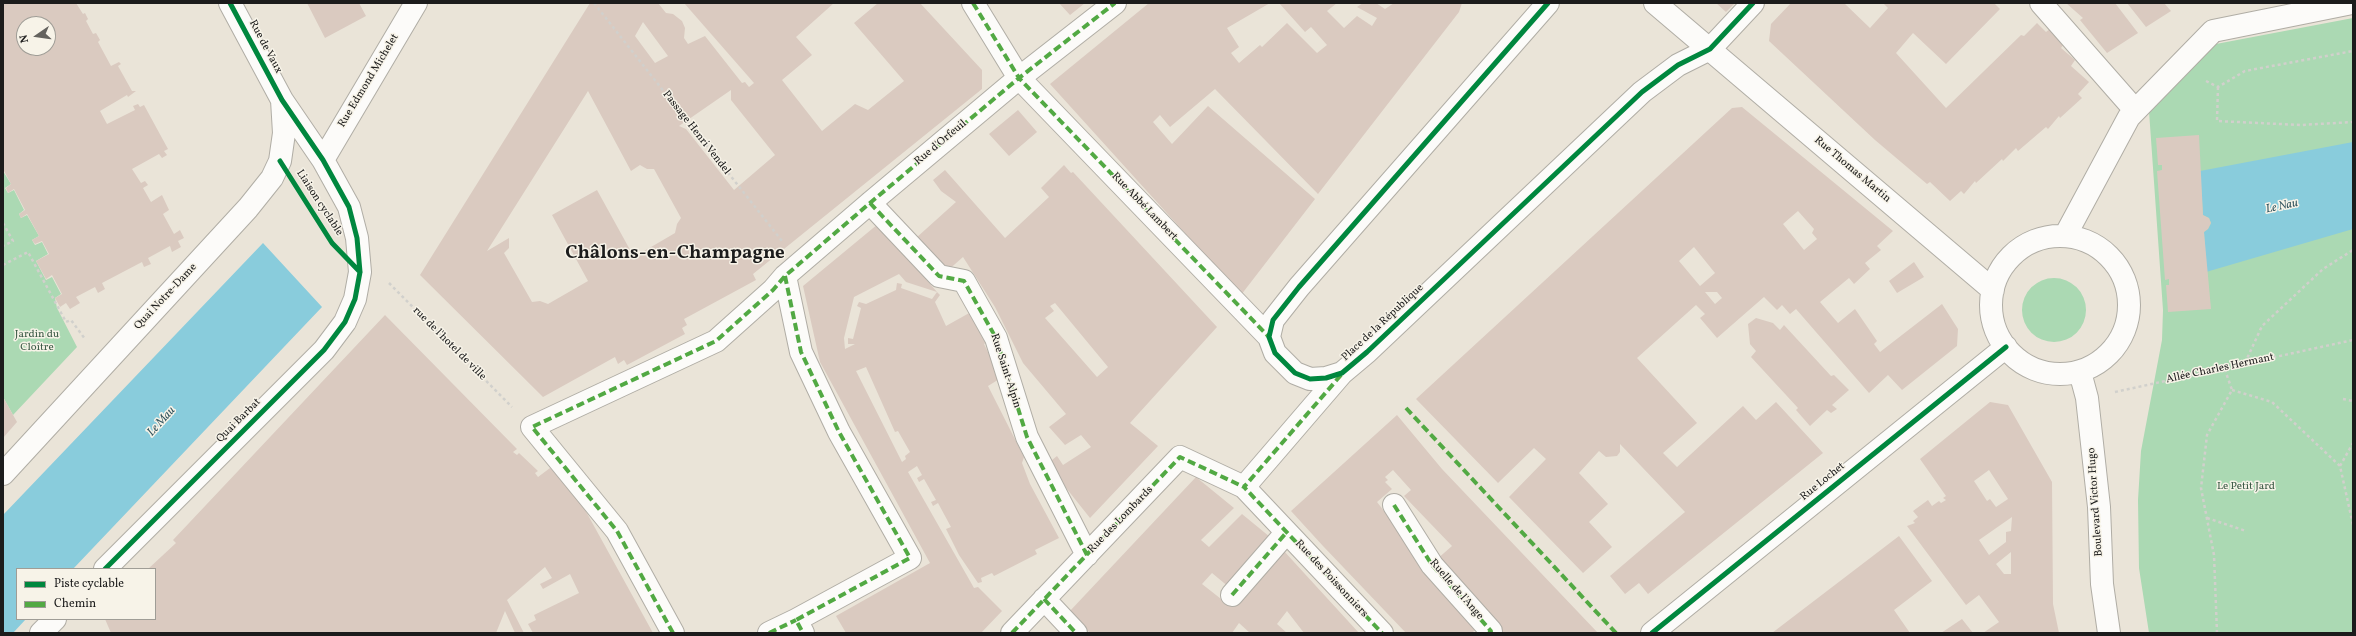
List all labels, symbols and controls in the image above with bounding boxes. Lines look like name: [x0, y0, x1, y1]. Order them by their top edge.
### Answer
north arrow: [16, 16, 56, 56]
street label: Rue de Vaux: [245, 18, 285, 76]
street label: Rue Edmond Michelet: [336, 32, 402, 130]
text: N: [17, 33, 33, 44]
street label: Passage Henri Vendel: [659, 88, 733, 178]
street label: Rue d'Orfeuil: [912, 117, 970, 169]
street label: Rue Thomas Martin: [1811, 134, 1893, 206]
street label: Liaison cyclable: [293, 167, 345, 239]
street label: Rue Abbé Lambert: [1108, 170, 1180, 244]
water label: Le Nau: [2265, 197, 2299, 217]
district label: Châlons-en-Champagne: [565, 244, 785, 266]
street label: Quai Notre-Dame: [132, 261, 200, 333]
street label: Place de la République: [1339, 282, 1427, 364]
street label: rue de l'hotel de ville: [409, 304, 489, 384]
park label: Jardin du Cloître: [15, 328, 59, 354]
street label: Rue Saint-Alpin: [987, 332, 1023, 410]
street label: Allée Charles Hermant: [2165, 351, 2275, 387]
street label: Quai Barbat: [214, 396, 264, 446]
water label: Le Mau: [145, 404, 179, 440]
street label: Boulevard Victor Hugo: [2086, 447, 2106, 557]
street label: Rue Lochet: [1798, 460, 1848, 504]
park label: Le Petit Jard: [2217, 480, 2275, 494]
street label: Rue des Lombards: [1086, 484, 1156, 556]
street label: Rue des Poissonniers: [1292, 538, 1370, 620]
street label: Ruelle de l'Ange: [1426, 557, 1486, 623]
legend: [16, 568, 156, 620]
text: Piste cyclable: [54, 576, 124, 592]
text: Chemin: [54, 596, 96, 612]

